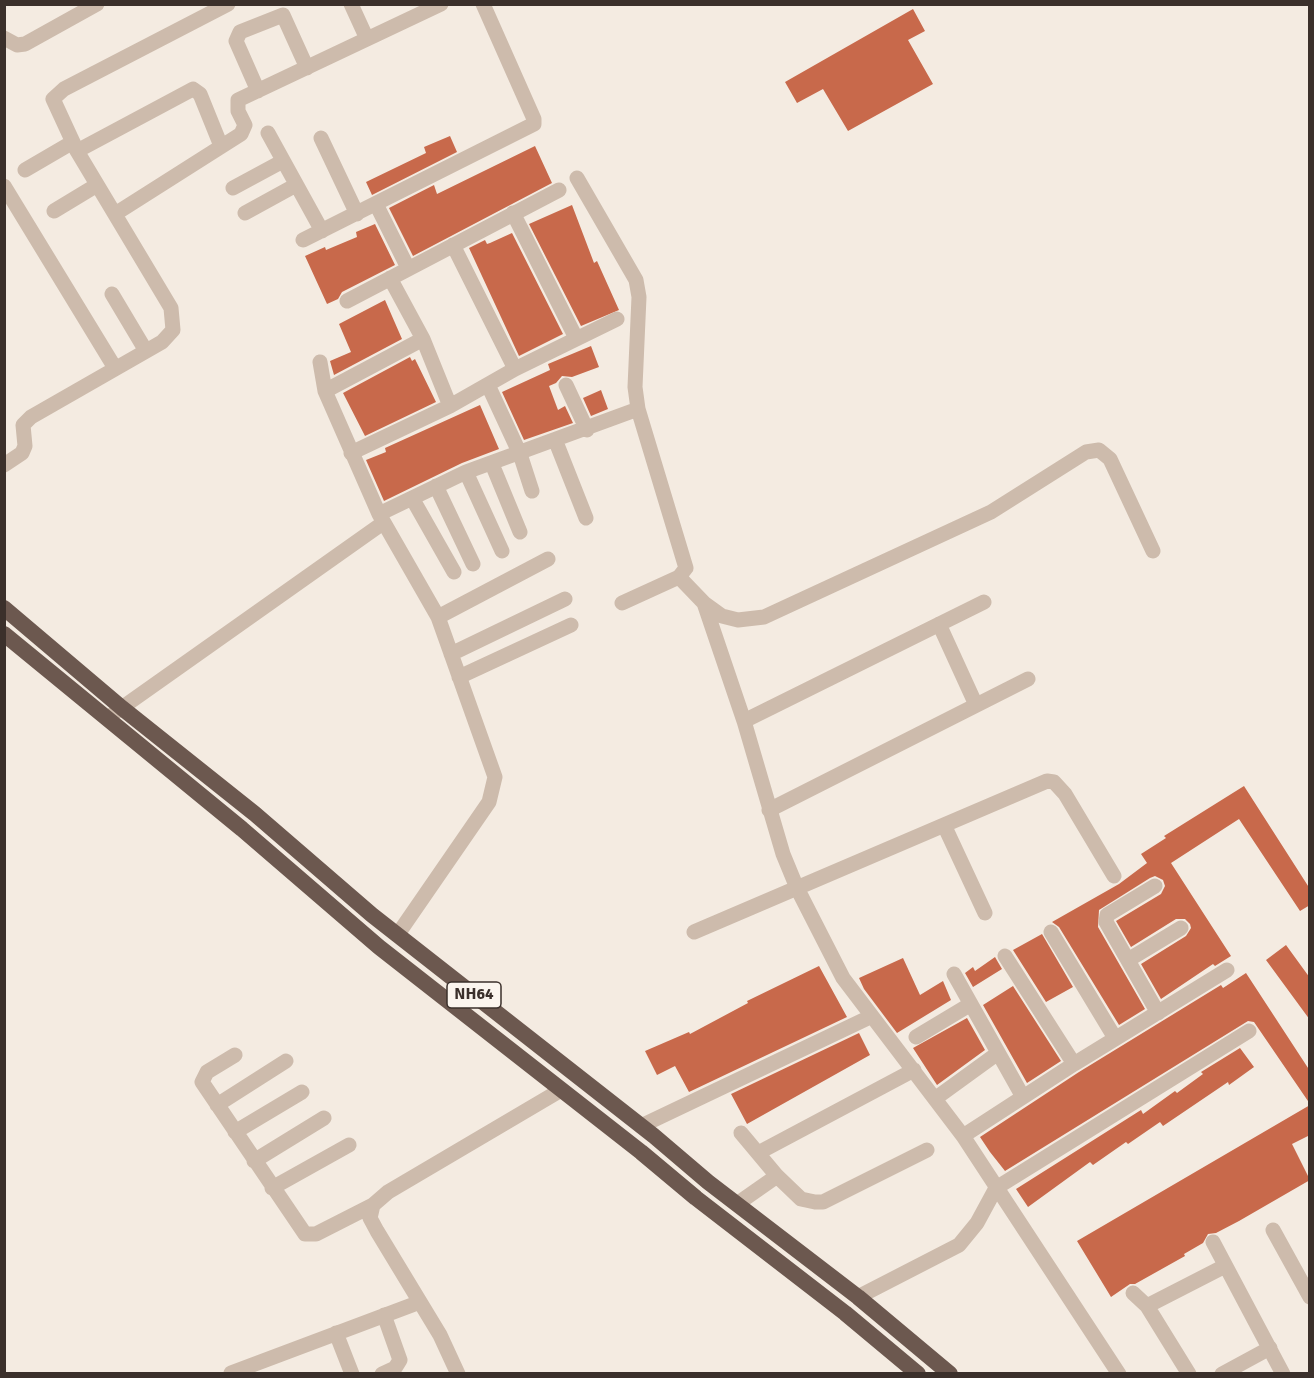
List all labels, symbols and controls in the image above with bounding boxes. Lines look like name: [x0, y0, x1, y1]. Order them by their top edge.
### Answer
road number: NH64: [447, 982, 501, 1008]

